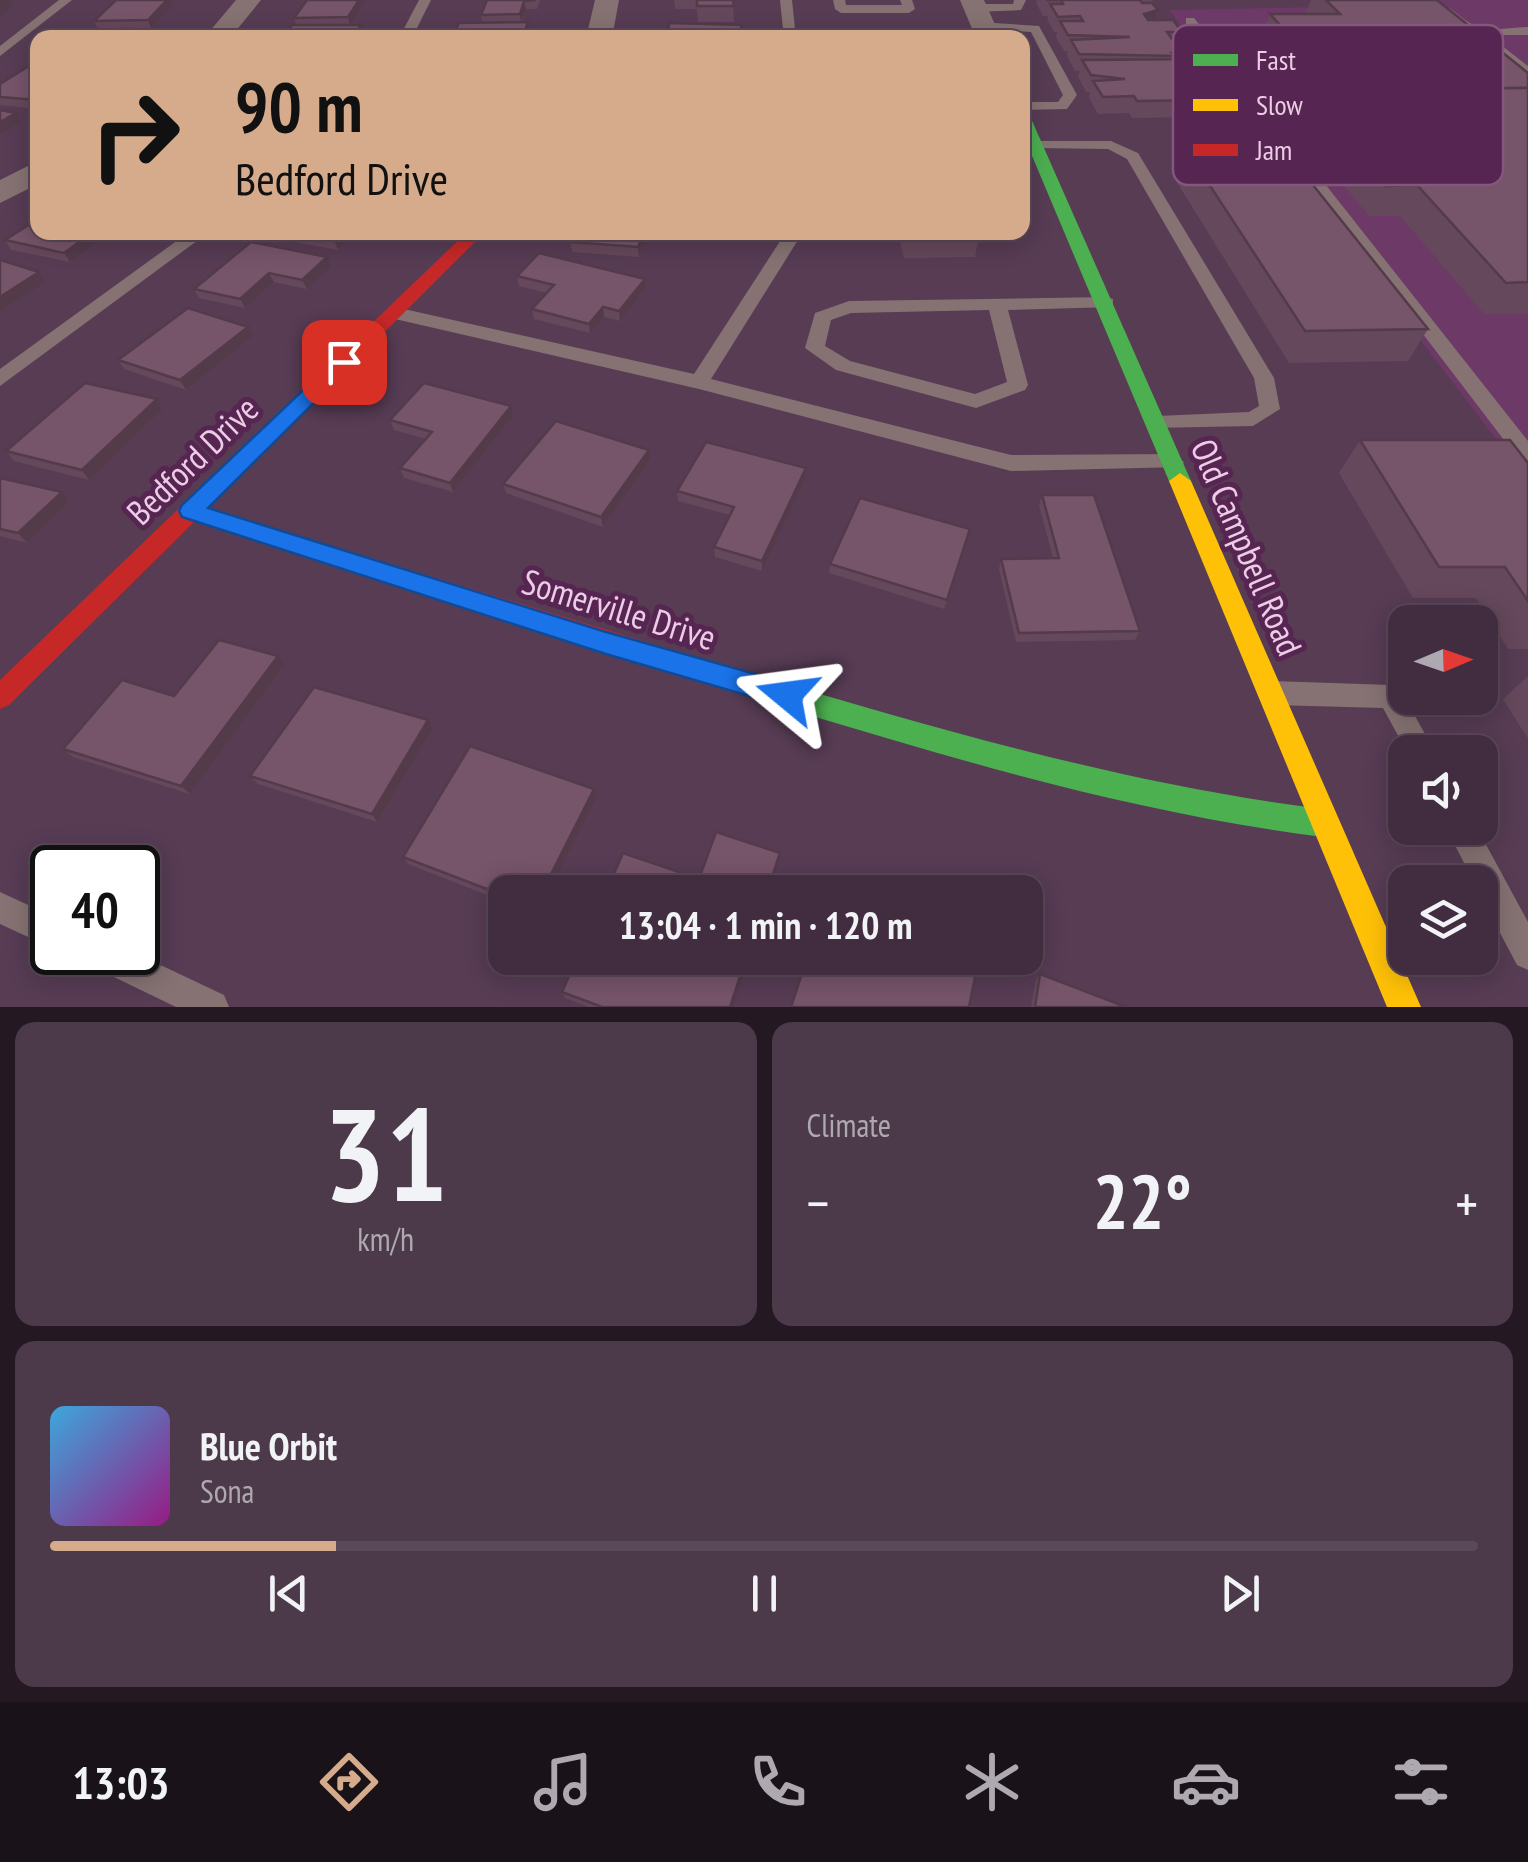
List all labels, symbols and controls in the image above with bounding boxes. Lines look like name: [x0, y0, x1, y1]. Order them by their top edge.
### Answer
legend: [1173, 25, 1503, 185]
text: Fast: [1256, 41, 1296, 78]
text: 90 m: [235, 61, 363, 151]
icon: right: [70, 70, 200, 200]
text: Slow: [1256, 86, 1303, 123]
text: Jam: [1255, 131, 1292, 168]
text: Bedford Drive: [235, 149, 448, 207]
pin: [302, 320, 387, 405]
icon: arrive: [317, 335, 372, 390]
street label: Bedford Drive: [116, 386, 268, 534]
street label: Old Campbell Road: [1181, 432, 1313, 662]
street label: Somerville Drive: [517, 558, 721, 660]
north arrow: [1388, 605, 1498, 715]
map controls: [1388, 605, 1498, 975]
position arrow: [735, 643, 839, 747]
button: sound: [1388, 735, 1498, 845]
speed limit sign: 40: [30, 845, 160, 975]
button: layers: [1388, 865, 1498, 975]
text: 13:04 · 1 min · 120 m: [619, 900, 912, 949]
text: 31: [324, 1069, 448, 1237]
text: Climate: [807, 1104, 891, 1146]
text: 22°: [1093, 1153, 1192, 1250]
text: −: [807, 1167, 829, 1238]
text: +: [1455, 1167, 1478, 1238]
text: km/h: [357, 1218, 414, 1260]
text: Blue Orbit: [200, 1421, 337, 1470]
text: Sona: [200, 1470, 254, 1512]
icon: previous: [261, 1566, 316, 1621]
icon: pause: [737, 1566, 792, 1621]
icon: next: [1213, 1566, 1268, 1621]
icon: directions: [314, 1747, 384, 1817]
icon: music: [528, 1747, 598, 1817]
icon: phone: [743, 1747, 813, 1817]
icon: climate: [957, 1747, 1027, 1817]
icon: car: [1171, 1747, 1241, 1817]
icon: filters: [1386, 1747, 1456, 1817]
text: 13:03: [72, 1753, 170, 1811]

